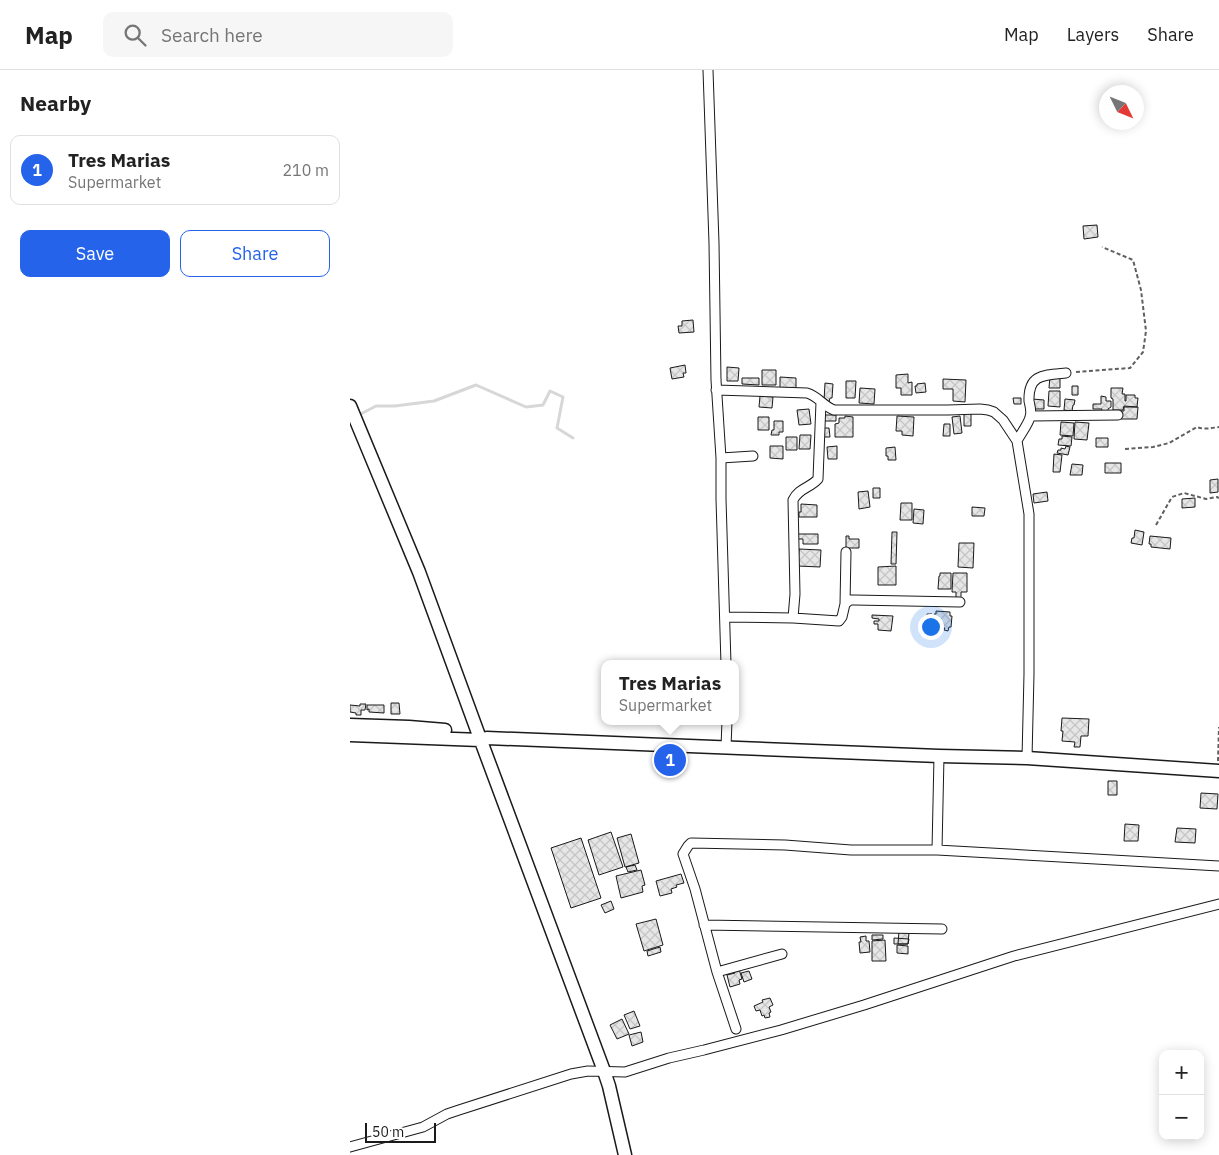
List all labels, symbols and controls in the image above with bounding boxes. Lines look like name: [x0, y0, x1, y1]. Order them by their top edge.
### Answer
search box: [103, 12, 453, 57]
text: Map: [25, 19, 73, 51]
icon: search: [121, 21, 149, 49]
text: Search here: [161, 23, 263, 47]
text: Map: [1004, 23, 1039, 46]
text: Layers: [1067, 23, 1119, 46]
text: Share: [1147, 23, 1194, 46]
north arrow: [1099, 85, 1144, 130]
text: Nearby: [20, 89, 91, 117]
text: Tres Marias: [68, 148, 170, 172]
text: 1: [32, 160, 42, 180]
text: 210 m: [282, 160, 329, 180]
text: Supermarket: [68, 172, 161, 192]
button: Save: [20, 230, 170, 277]
button: Share: [180, 230, 330, 277]
your location: [918, 614, 944, 640]
popup: [601, 660, 739, 725]
text: Tres Marias: [619, 671, 721, 695]
text: Supermarket: [619, 695, 712, 715]
pin: 1: [654, 741, 686, 779]
map controls: [1159, 1050, 1204, 1140]
button: +: [1159, 1050, 1204, 1095]
button: −: [1159, 1095, 1204, 1140]
scale bar: [365, 1120, 436, 1143]
text: 50 m: [372, 1123, 404, 1141]

